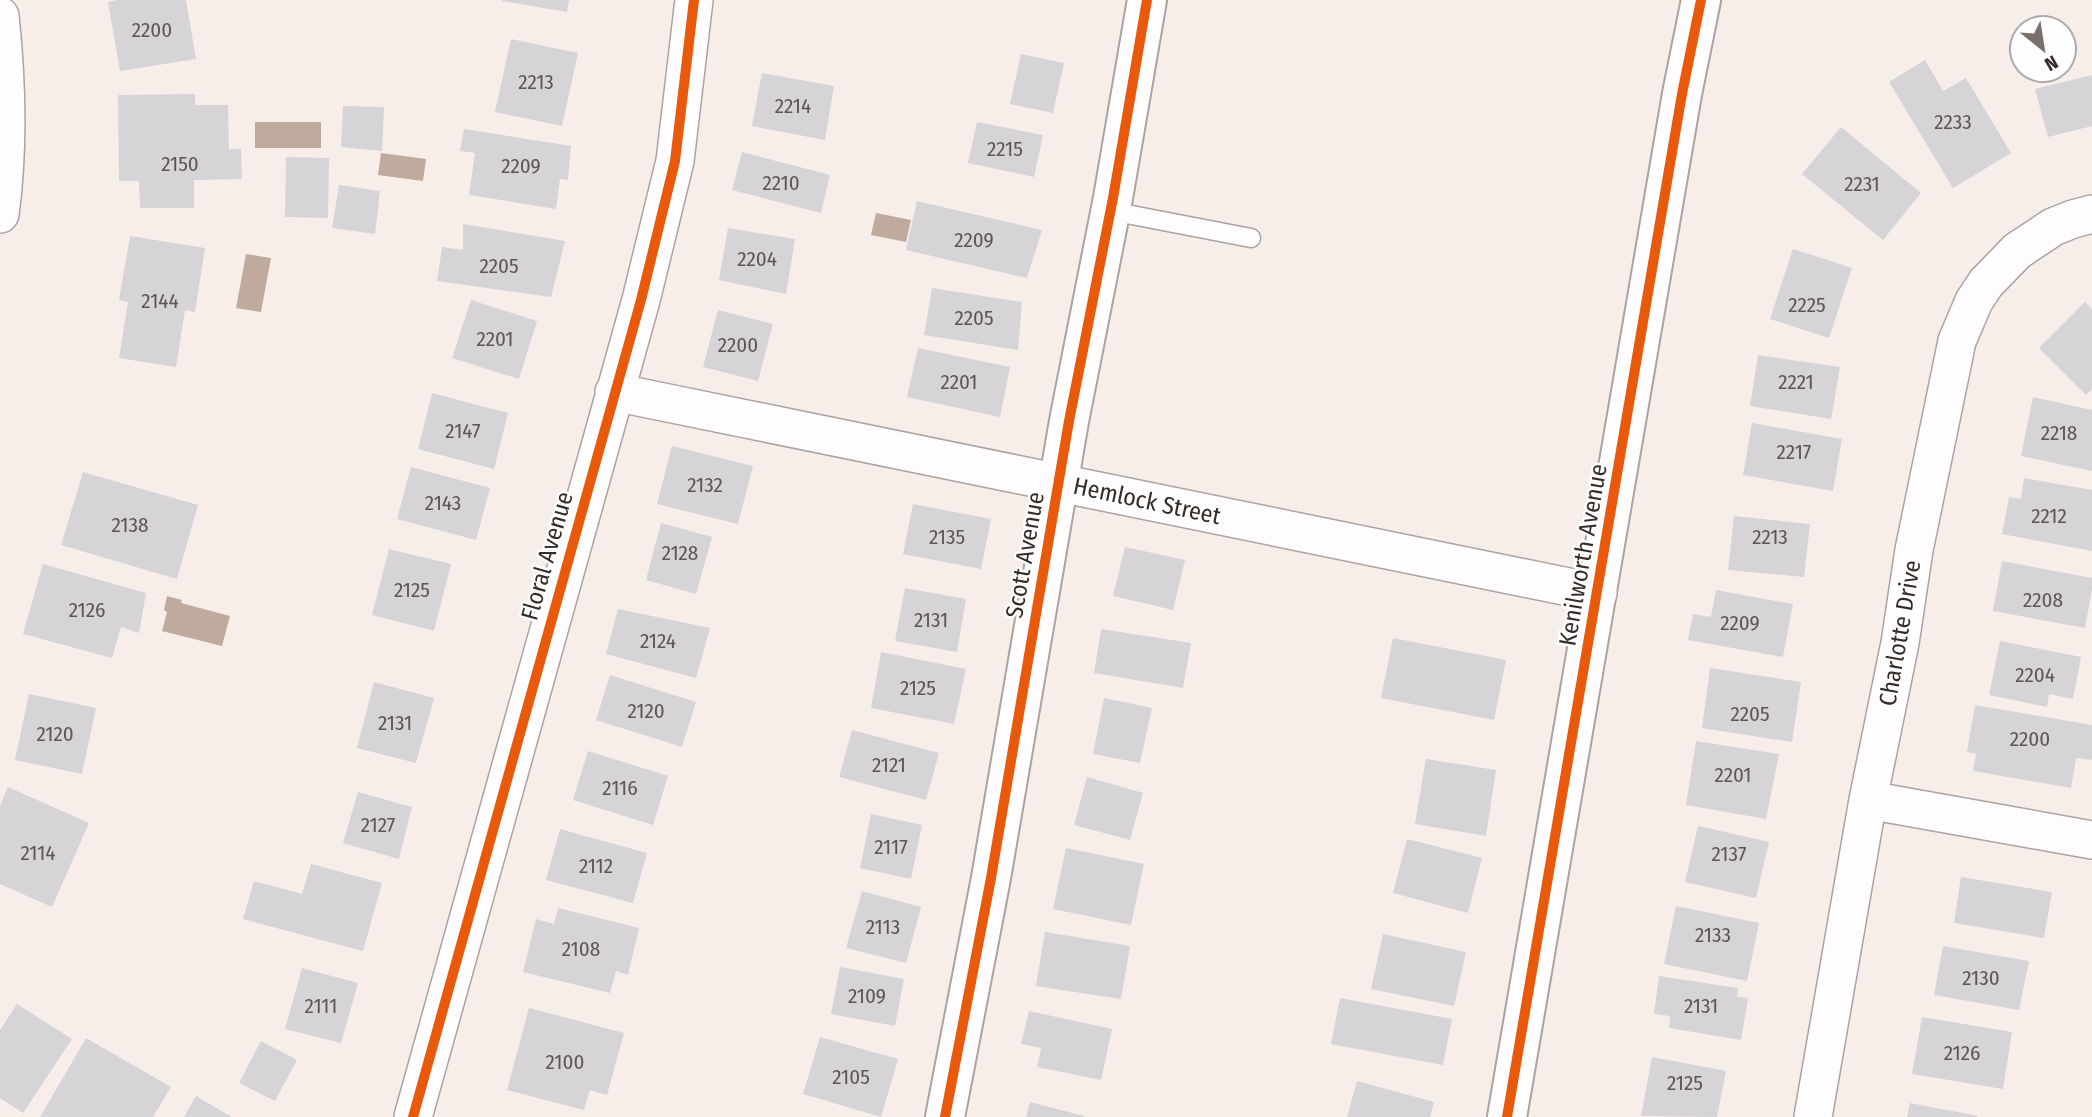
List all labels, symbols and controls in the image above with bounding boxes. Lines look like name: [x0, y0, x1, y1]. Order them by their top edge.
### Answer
north arrow: [2008, 14, 2078, 84]
house number: 2200: [132, 17, 172, 43]
text: N: [2041, 50, 2062, 76]
house number: 2213: [518, 69, 554, 95]
house number: 2214: [775, 93, 811, 119]
house number: 2233: [1934, 109, 1972, 135]
house number: 2215: [987, 136, 1023, 162]
house number: 2150: [161, 151, 199, 177]
house number: 2209: [501, 153, 541, 179]
house number: 2210: [762, 170, 800, 196]
house number: 2231: [1844, 171, 1880, 197]
house number: 2209: [954, 227, 994, 253]
house number: 2204: [737, 246, 777, 272]
house number: 2205: [479, 253, 519, 279]
house number: 2144: [141, 288, 179, 314]
house number: 2225: [1788, 292, 1826, 318]
house number: 2205: [954, 305, 994, 331]
house number: 2201: [476, 326, 514, 352]
house number: 2200: [718, 332, 758, 358]
house number: 2201: [940, 369, 978, 395]
house number: 2221: [1778, 369, 1814, 395]
house number: 2147: [445, 418, 481, 444]
house number: 2218: [2041, 420, 2077, 446]
house number: 2217: [1777, 439, 1811, 465]
street label: Kenilworth Avenue: [1553, 462, 1613, 648]
house number: 2132: [687, 472, 723, 498]
street label: Hemlock Street: [1071, 472, 1223, 530]
street label: Floral Avenue: [515, 489, 579, 623]
house number: 2143: [425, 490, 461, 516]
street label: Scott Avenue: [1000, 490, 1050, 620]
house number: 2212: [2031, 503, 2067, 529]
house number: 2138: [112, 512, 148, 538]
house number: 2135: [929, 524, 965, 550]
house number: 2213: [1752, 524, 1788, 550]
house number: 2128: [662, 540, 698, 566]
street label: Charlotte Drive: [1873, 558, 1927, 708]
house number: 2125: [394, 577, 430, 603]
house number: 2208: [2023, 587, 2063, 613]
house number: 2126: [69, 597, 105, 623]
house number: 2131: [914, 607, 948, 633]
house number: 2209: [1720, 610, 1760, 636]
house number: 2124: [640, 628, 676, 654]
house number: 2204: [2015, 662, 2055, 688]
house number: 2125: [900, 675, 936, 701]
house number: 2120: [627, 698, 665, 724]
house number: 2205: [1730, 701, 1770, 727]
house number: 2131: [378, 710, 412, 736]
house number: 2120: [36, 721, 74, 747]
house number: 2200: [2010, 726, 2050, 752]
house number: 2121: [872, 752, 906, 778]
house number: 2201: [1714, 762, 1752, 788]
house number: 2116: [602, 775, 638, 801]
house number: 2127: [361, 812, 395, 838]
house number: 2117: [874, 834, 908, 860]
house number: 2114: [20, 840, 56, 866]
house number: 2137: [1712, 841, 1746, 867]
house number: 2112: [579, 853, 613, 879]
house number: 2113: [866, 914, 900, 940]
house number: 2133: [1695, 922, 1731, 948]
house number: 2108: [562, 936, 600, 962]
house number: 2130: [1962, 965, 2000, 991]
house number: 2109: [848, 983, 886, 1009]
house number: 2111: [305, 993, 337, 1019]
house number: 2131: [1684, 993, 1718, 1019]
house number: 2126: [1944, 1040, 1980, 1066]
house number: 2100: [546, 1049, 584, 1075]
house number: 2105: [832, 1064, 870, 1090]
house number: 2125: [1667, 1070, 1703, 1096]

